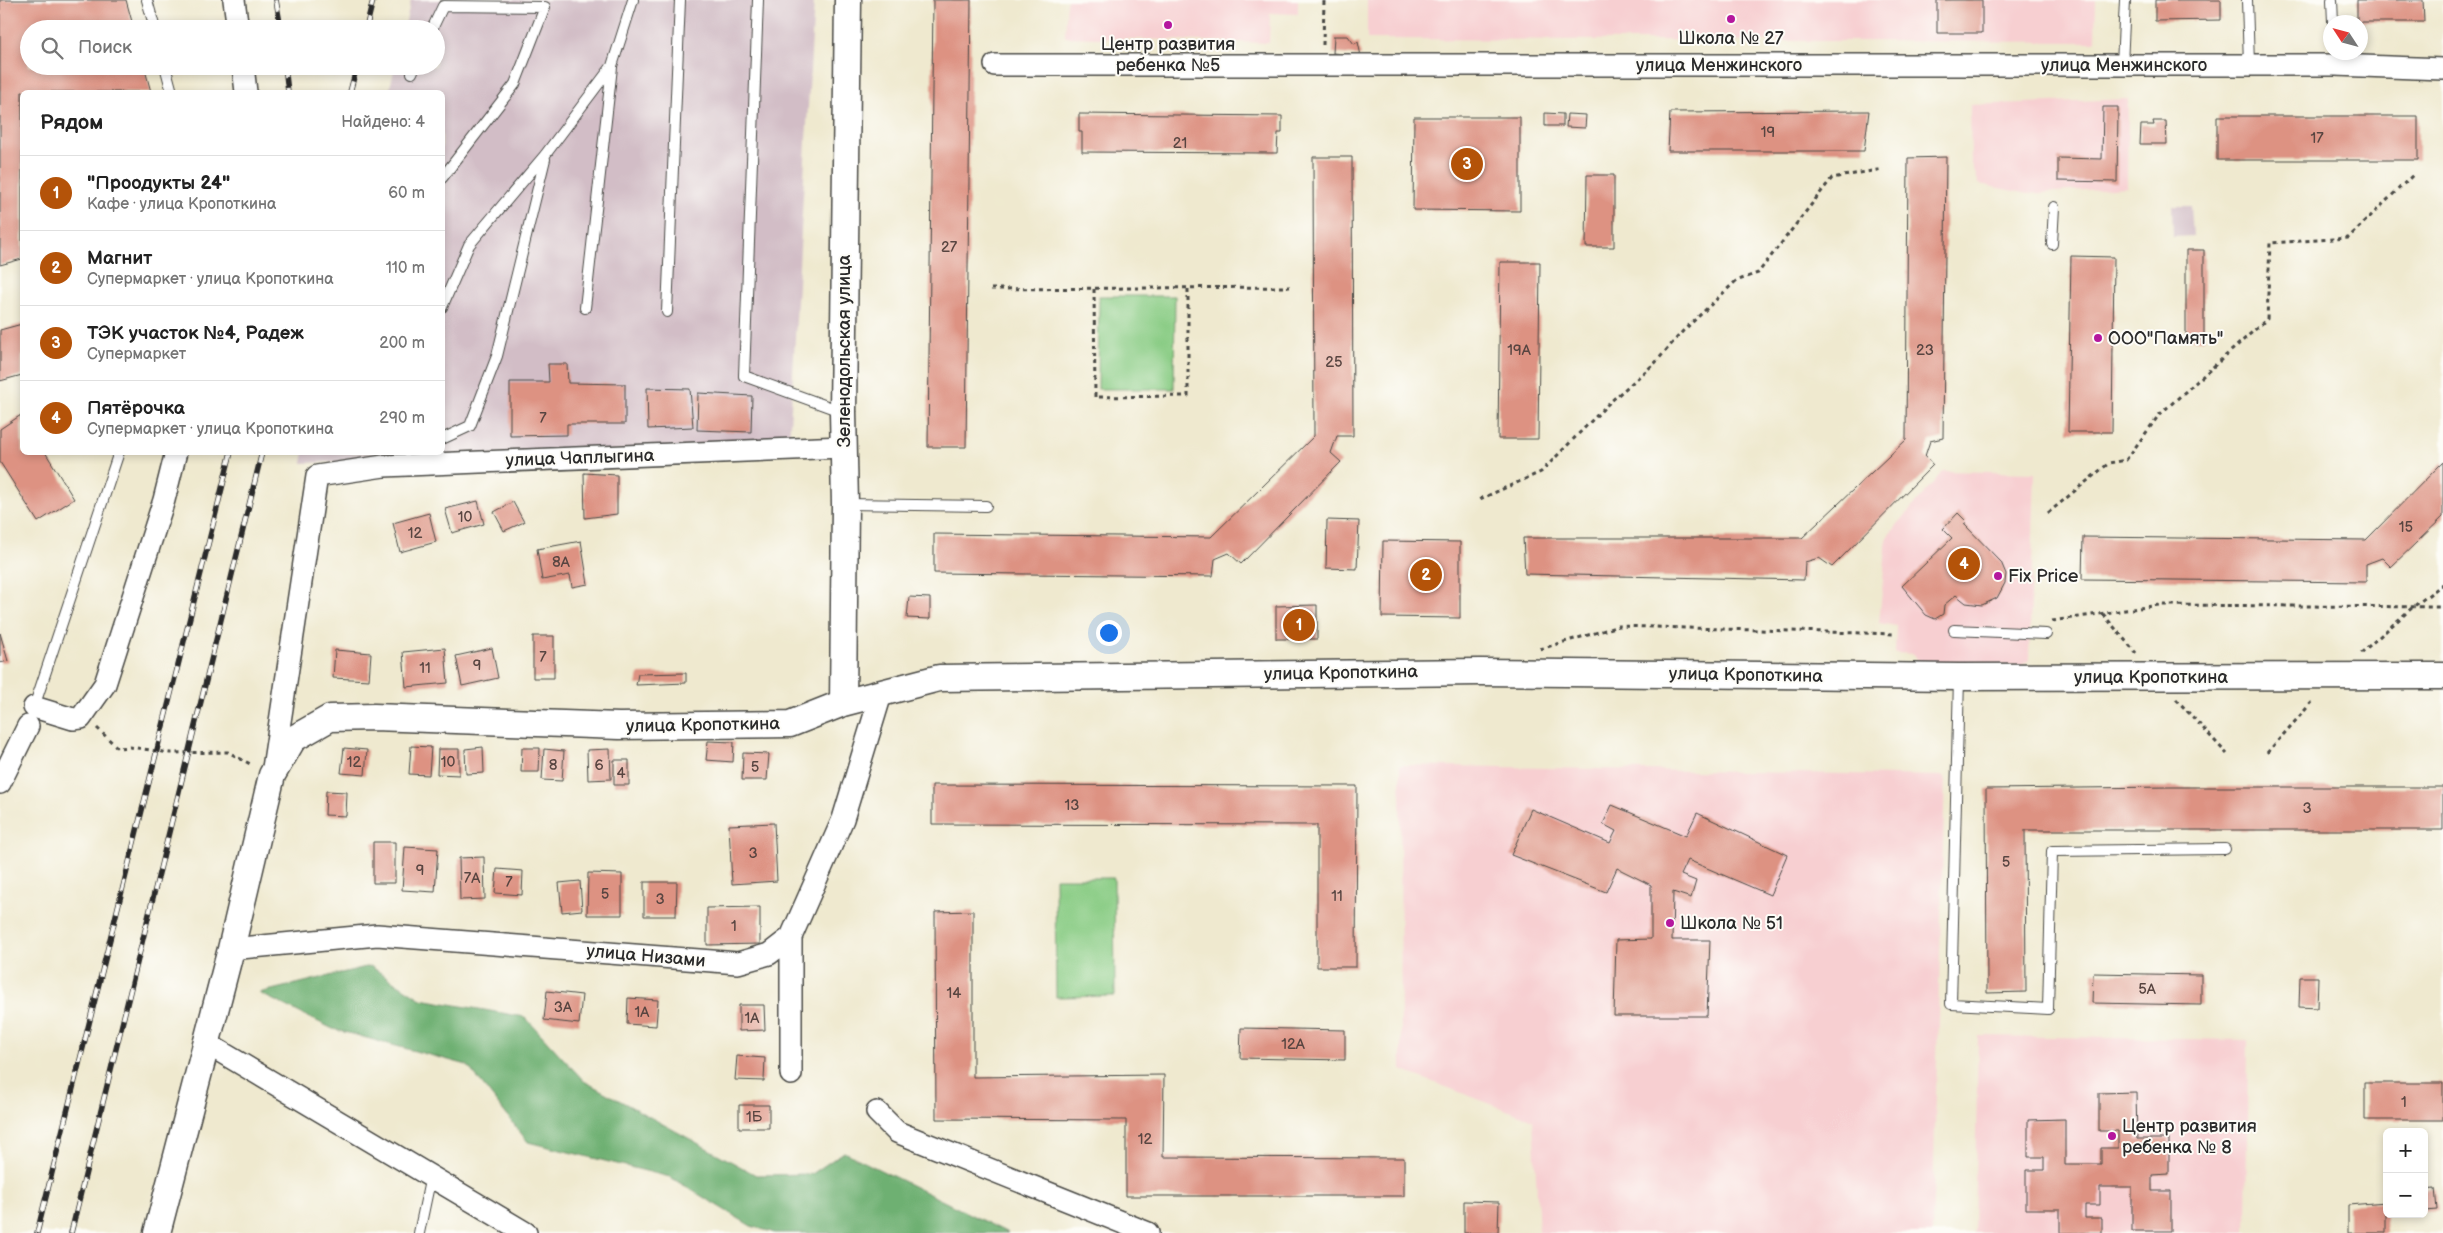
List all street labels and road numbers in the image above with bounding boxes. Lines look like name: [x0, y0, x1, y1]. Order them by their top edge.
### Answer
street label: улица Менжинского: [1636, 55, 1802, 76]
street label: улица Менжинского: [2041, 55, 2207, 76]
street label: Зеленодольская улица: [834, 254, 855, 447]
street label: улица Чаплыгина: [505, 445, 655, 471]
street label: улица Кропоткина: [1264, 661, 1419, 685]
street label: улица Кропоткина: [1669, 663, 1824, 687]
street label: улица Кропоткина: [2074, 667, 2228, 688]
street label: улица Кропоткина: [626, 713, 781, 737]
street label: улица Низами: [586, 940, 706, 972]

